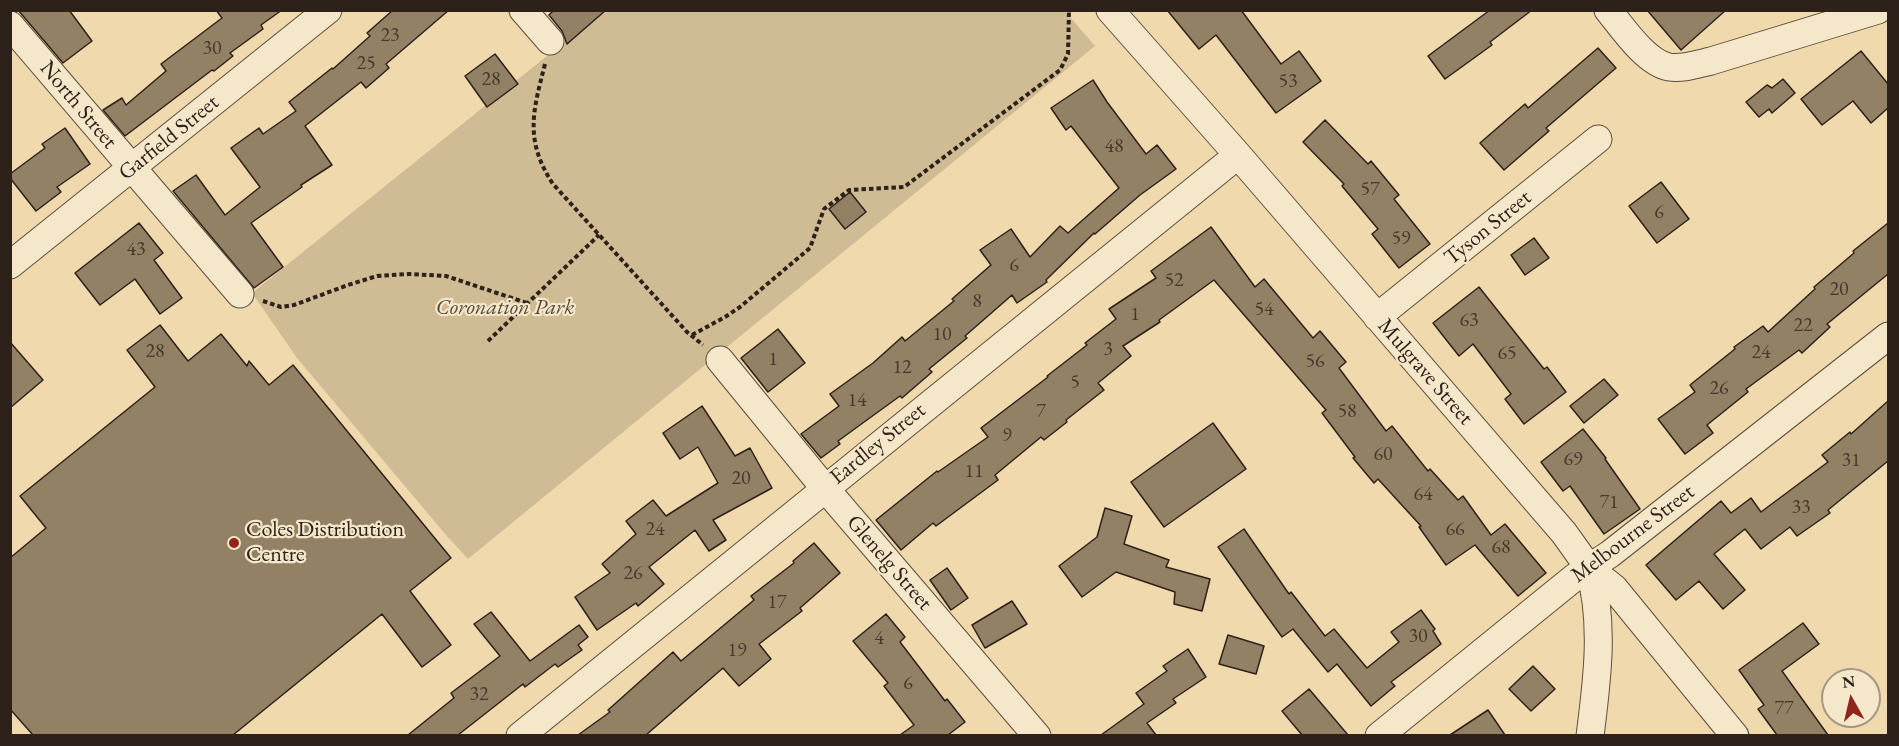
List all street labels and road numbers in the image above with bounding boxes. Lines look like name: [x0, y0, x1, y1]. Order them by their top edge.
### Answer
street label: North Street: [34, 56, 122, 154]
street label: Garfield Street: [114, 90, 224, 186]
street label: Tyson Street: [1439, 185, 1537, 271]
street label: Mulgrave Street: [1372, 313, 1478, 431]
street label: Eardley Street: [825, 397, 931, 491]
street label: Melbourne Street: [1566, 479, 1700, 589]
street label: Glenelg Street: [840, 510, 938, 616]

